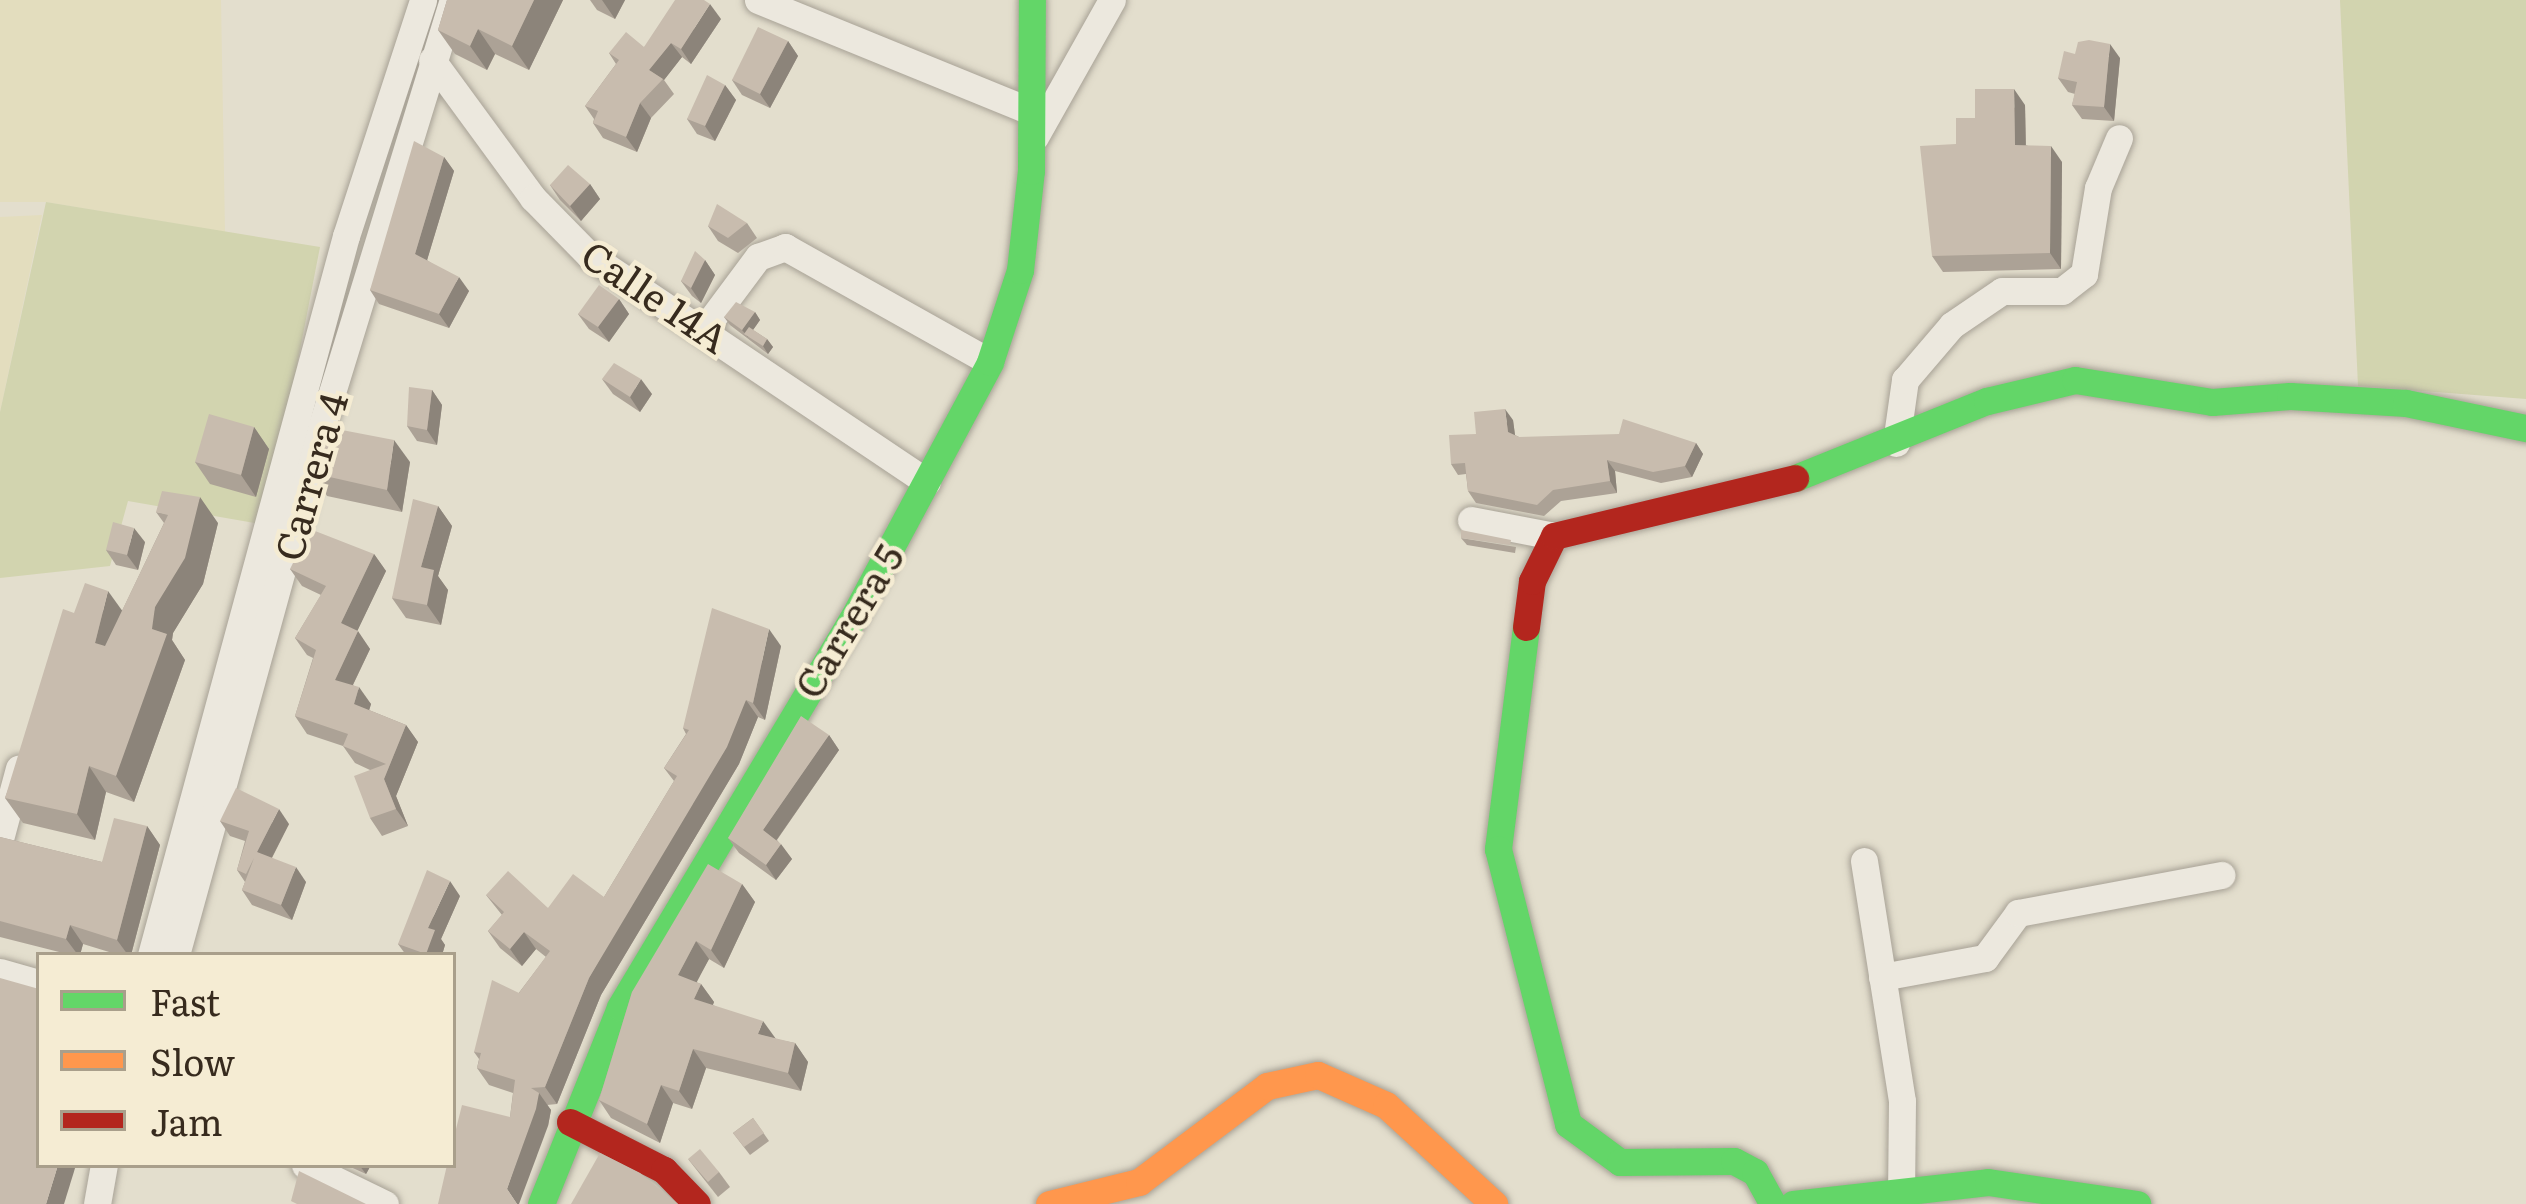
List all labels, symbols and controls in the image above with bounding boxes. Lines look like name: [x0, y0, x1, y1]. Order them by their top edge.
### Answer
street label: Calle 14A: [574, 229, 738, 361]
street label: Carrera 4: [263, 387, 355, 565]
street label: Carrera 5: [783, 535, 911, 705]
legend: [36, 952, 456, 1168]
text: Fast: [150, 974, 220, 1027]
text: Slow: [150, 1034, 235, 1087]
text: Jam: [150, 1094, 223, 1147]

